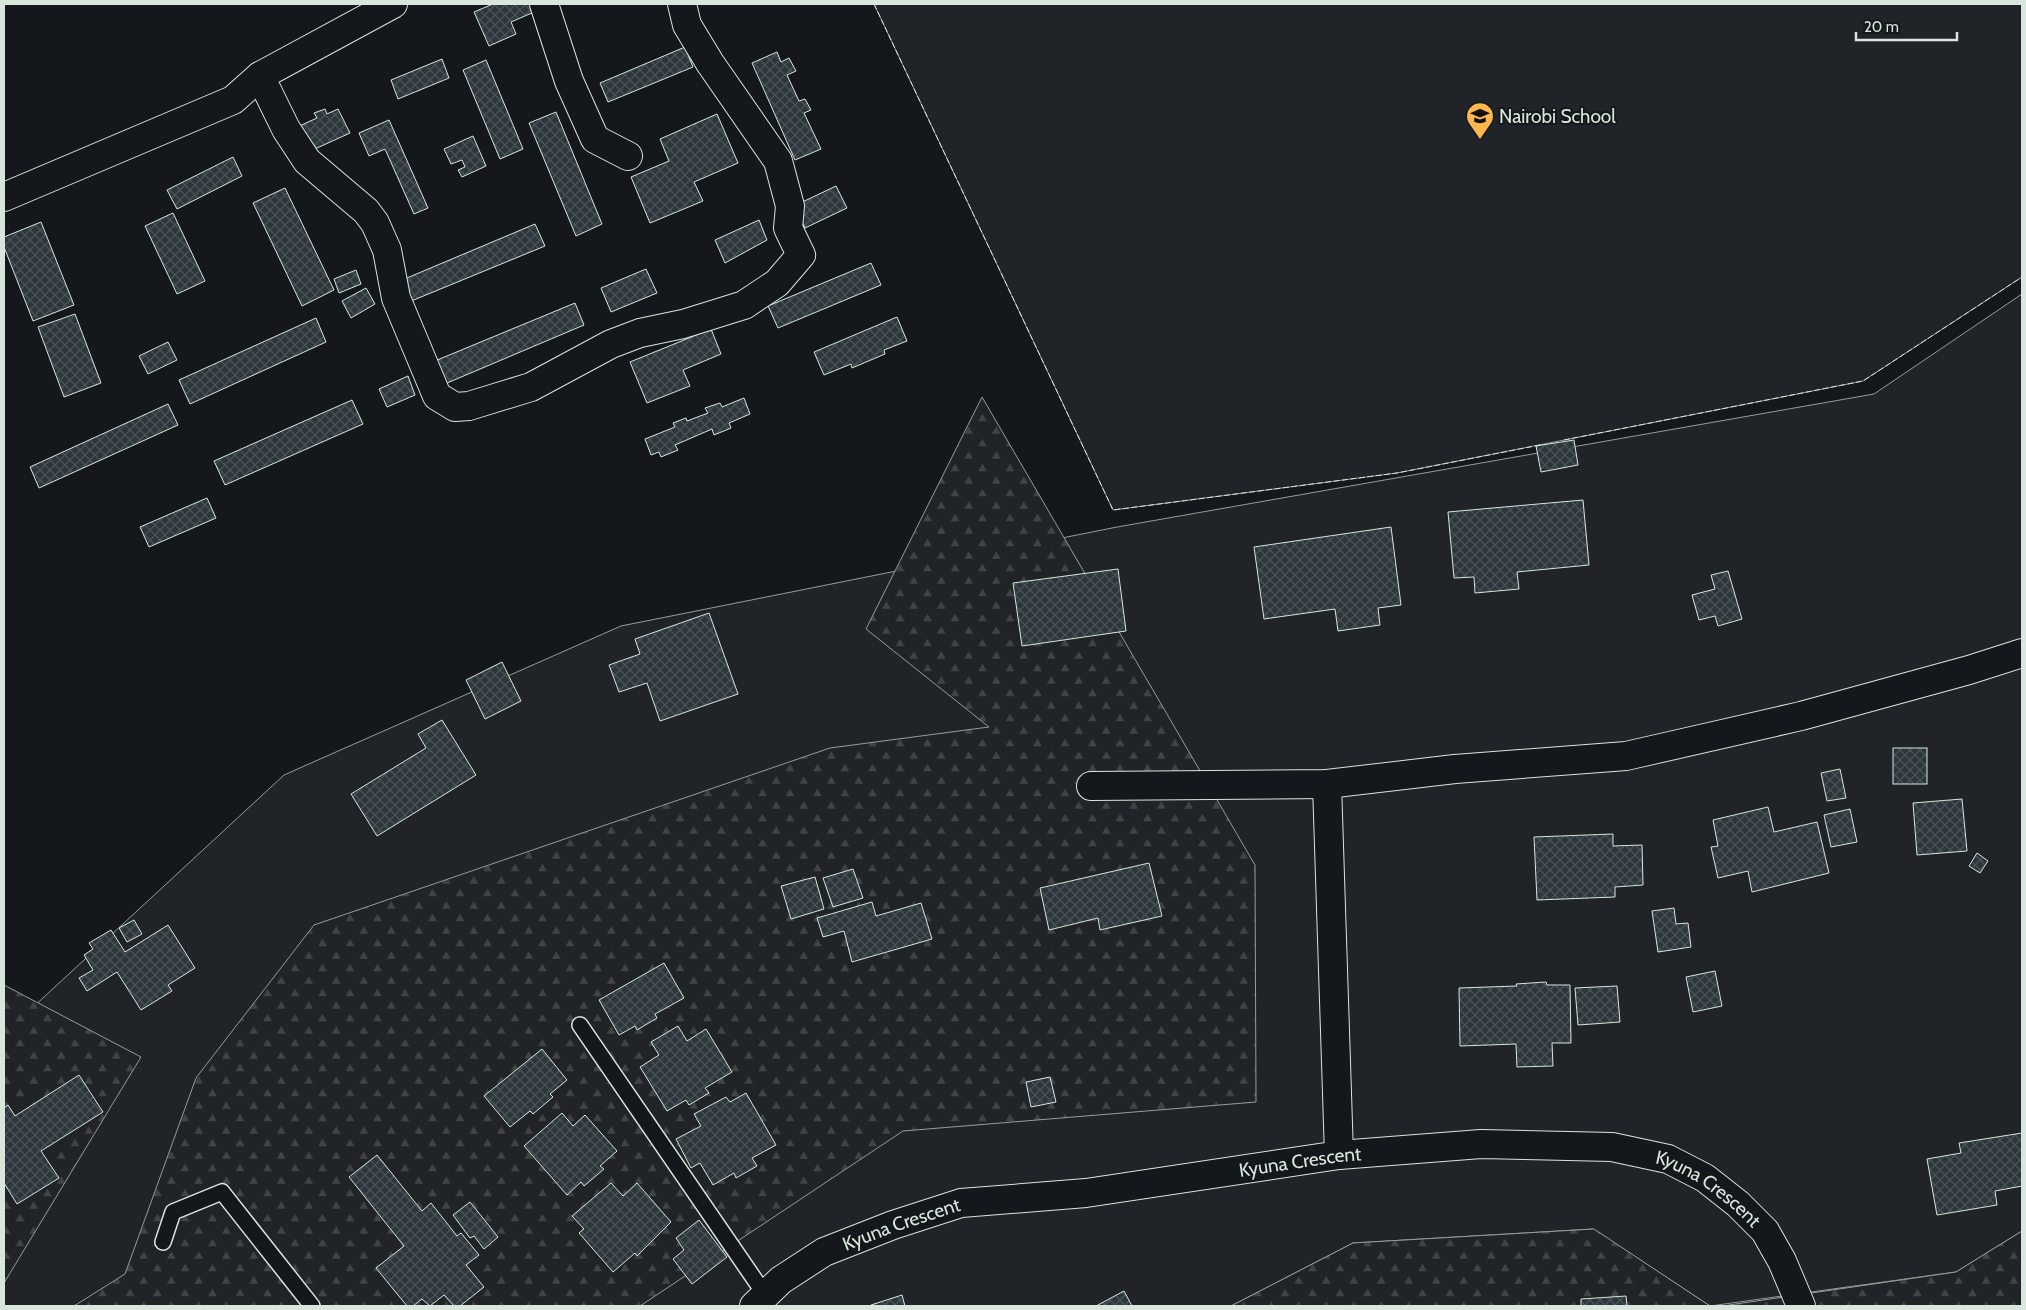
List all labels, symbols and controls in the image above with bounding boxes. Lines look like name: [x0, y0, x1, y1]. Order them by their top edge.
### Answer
scale bar: [1856, 10, 1957, 42]
text: 20 m: [1864, 18, 1899, 36]
school or university icon: Nairobi School: [1465, 101, 1495, 140]
place label: Nairobi School: [1499, 105, 1616, 128]
street label: Kyuna Crescent: [1237, 1142, 1363, 1182]
street label: Kyuna Crescent: [1654, 1146, 1766, 1233]
street label: Kyuna Crescent: [839, 1193, 964, 1256]

